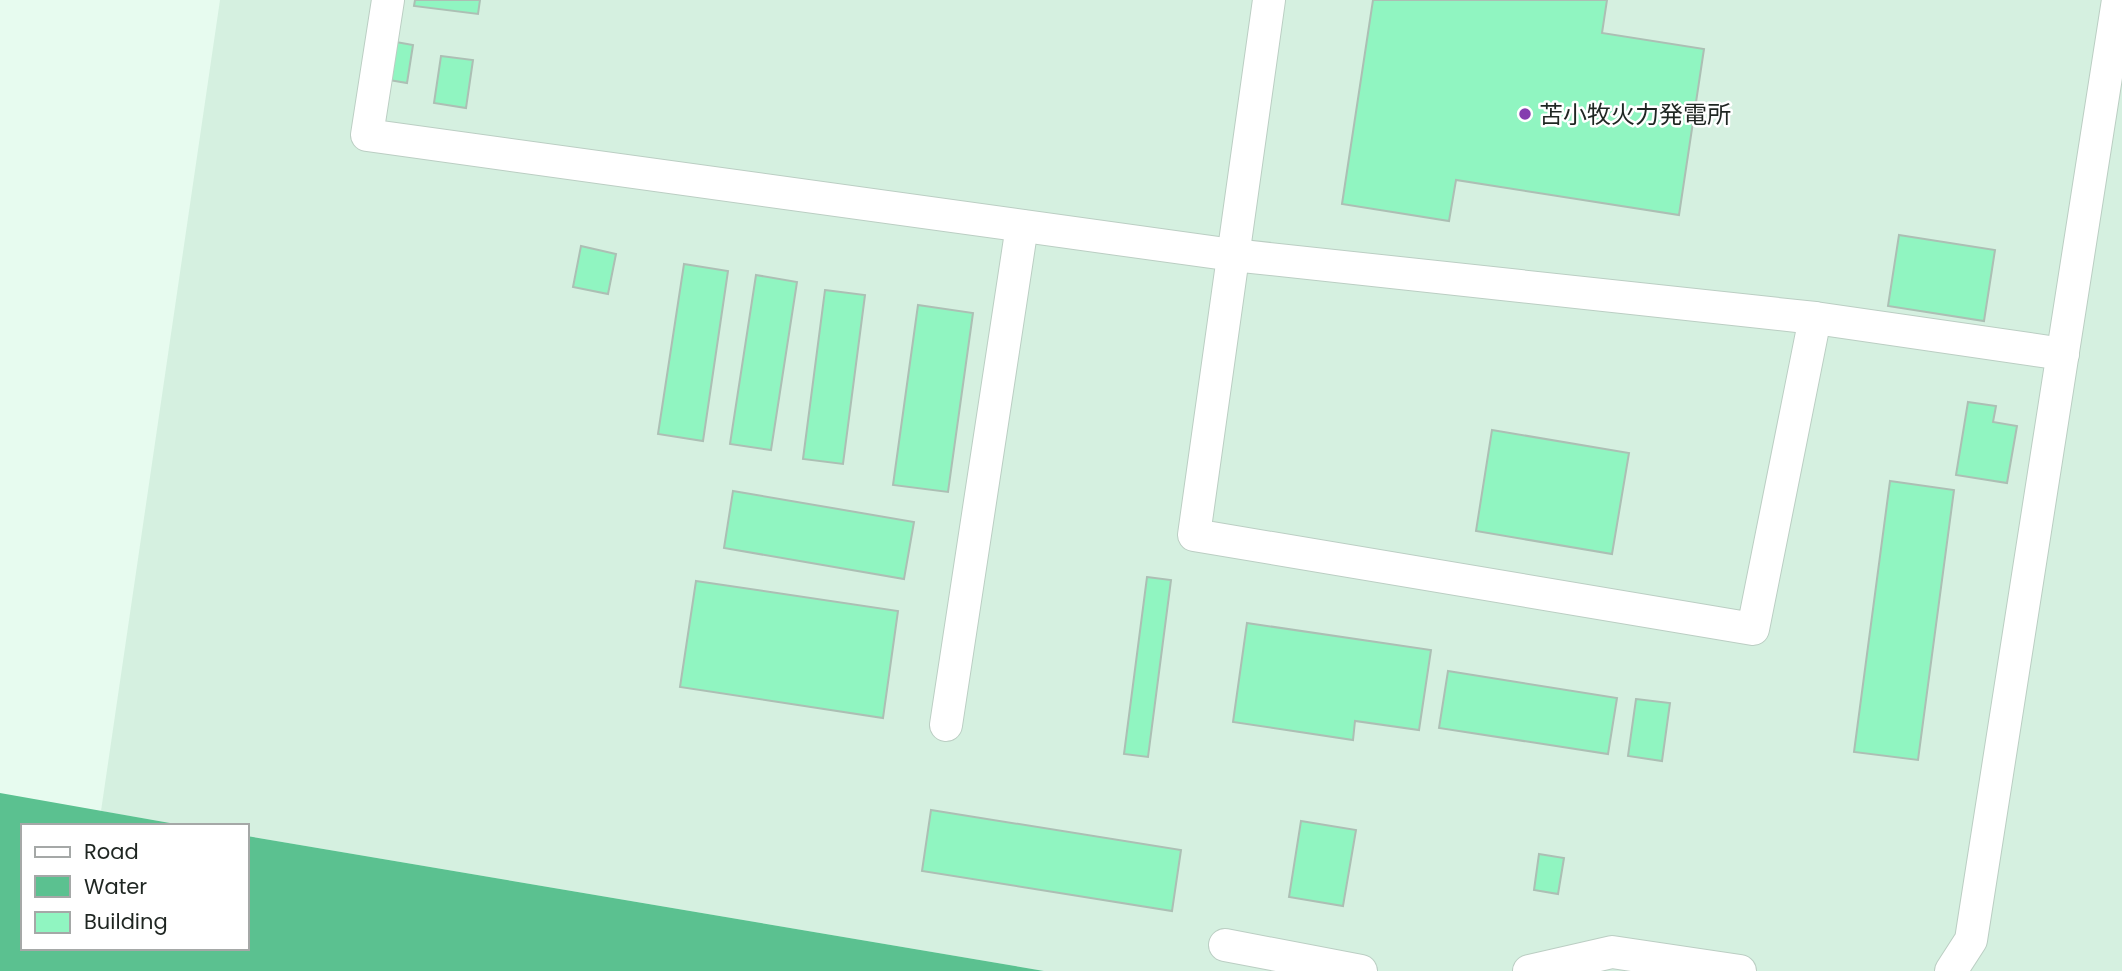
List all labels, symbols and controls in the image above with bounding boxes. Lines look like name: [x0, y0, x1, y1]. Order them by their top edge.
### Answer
place label: 苫小牧火力発電所: [1539, 98, 1731, 131]
marker: 苫小牧火力発電所: [1517, 106, 1533, 122]
legend: [21, 824, 248, 950]
text: Road: [84, 837, 139, 866]
text: Water: [84, 872, 147, 901]
text: Building: [84, 907, 168, 936]

